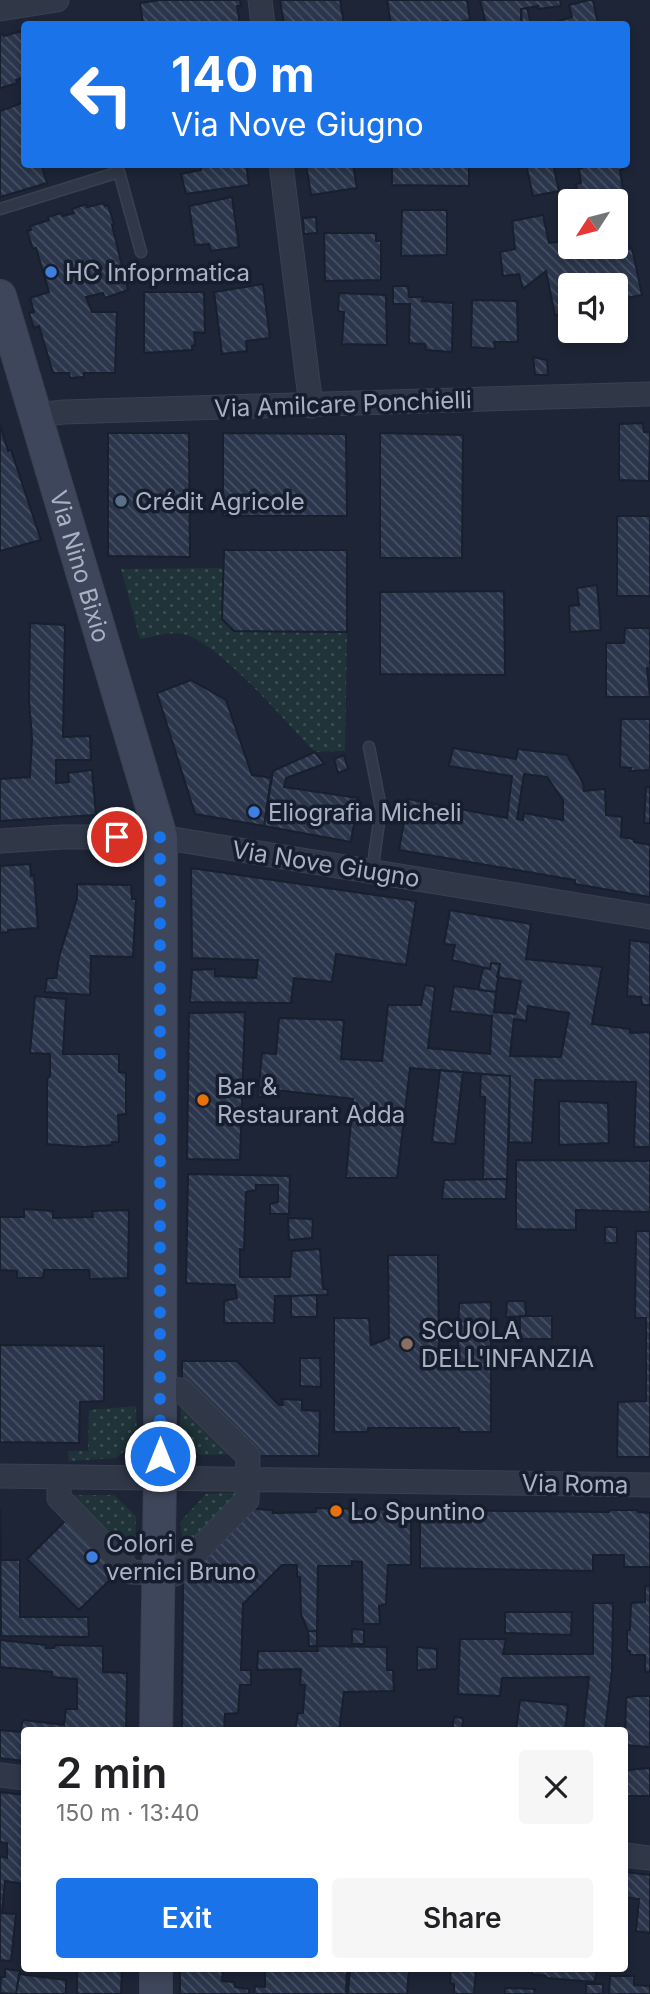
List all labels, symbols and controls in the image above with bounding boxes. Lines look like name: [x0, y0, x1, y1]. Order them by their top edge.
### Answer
text: 140 m: [171, 45, 315, 104]
icon: left: [56, 49, 147, 140]
text: Via Nove Giugno: [171, 105, 424, 144]
north arrow: [558, 189, 628, 259]
map controls: [558, 189, 628, 343]
place label: HC Infoprmatica: [65, 258, 250, 287]
marker: HC Infoprmatica: [43, 264, 59, 280]
button: sound: [558, 273, 628, 343]
street label: Via Amilcare Ponchielli: [214, 385, 472, 423]
street label: Via Nino Bixio: [44, 487, 117, 646]
place label: Crédit Agricole: [135, 487, 305, 516]
marker: Crédit Agricole: [113, 493, 129, 509]
place label: Eliografia Micheli: [268, 798, 462, 827]
marker: Eliografia Micheli: [246, 804, 262, 820]
pin: [87, 807, 147, 867]
icon: arrive: [98, 818, 136, 856]
street label: Via Nove Giugno: [230, 835, 422, 893]
place label: Bar & Restaurant Adda: [217, 1072, 405, 1129]
marker: Bar & Restaurant Adda: [195, 1092, 211, 1108]
place label: SCUOLA DELL'INFANZIA: [421, 1316, 594, 1373]
marker: SCUOLA DELL'INFANZIA: [399, 1336, 415, 1352]
position arrow: [123, 1419, 197, 1493]
street label: Via Roma: [521, 1469, 629, 1499]
place label: Lo Spuntino: [350, 1497, 485, 1526]
marker: Lo Spuntino: [328, 1503, 344, 1519]
place label: Colori e vernici Bruno: [106, 1529, 256, 1586]
marker: Colori e vernici Bruno: [84, 1549, 100, 1565]
text: 2 min: [56, 1747, 167, 1798]
button: close: [519, 1750, 593, 1824]
text: 150 m · 13:40: [56, 1799, 200, 1827]
button: Exit: [56, 1878, 318, 1958]
button: Share: [332, 1878, 593, 1958]

